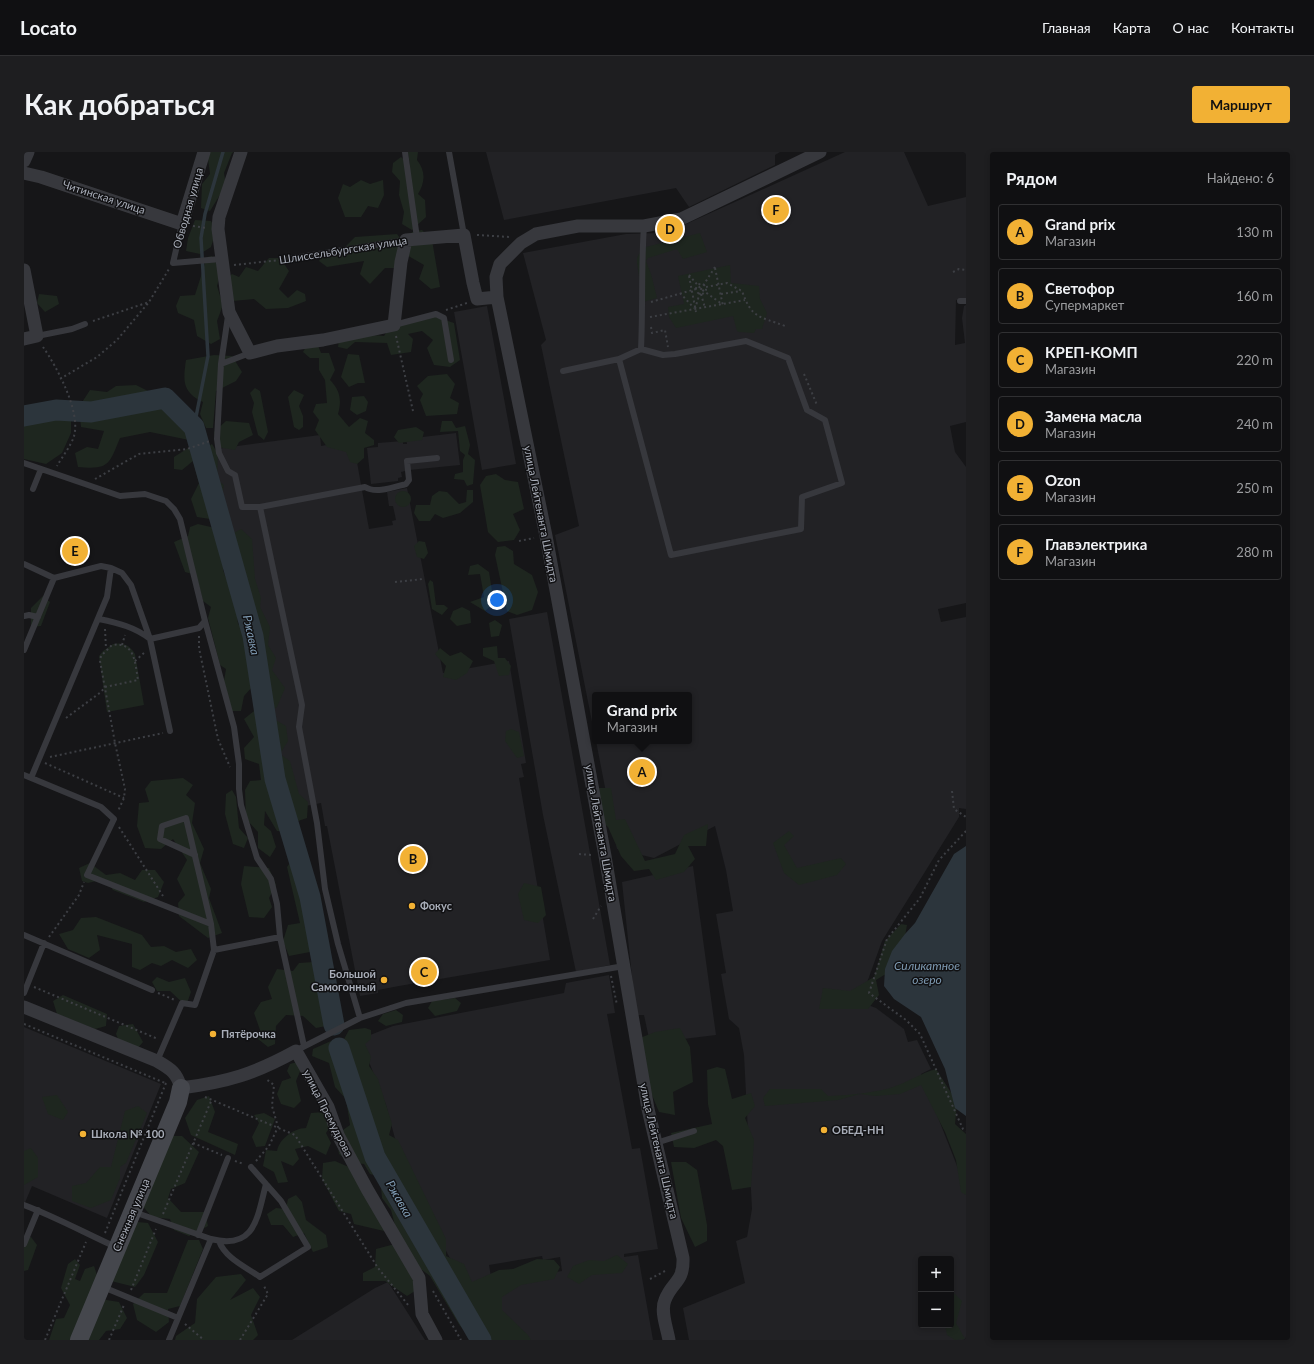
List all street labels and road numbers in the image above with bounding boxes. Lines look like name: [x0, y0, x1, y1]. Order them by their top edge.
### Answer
street label: Обводная улица: [170, 166, 205, 250]
street label: Читинская улица: [61, 177, 147, 216]
street label: Шлиссельбургская улица: [278, 233, 408, 266]
street label: улица Лейтенанта Шмидта: [522, 444, 561, 583]
street label: улица Лейтенанта Шмидта: [583, 763, 620, 902]
street label: улица Премудрова: [301, 1067, 356, 1158]
street label: улица Лейтенанта Шмидта: [638, 1082, 681, 1220]
street label: Снежная улица: [109, 1176, 152, 1253]

